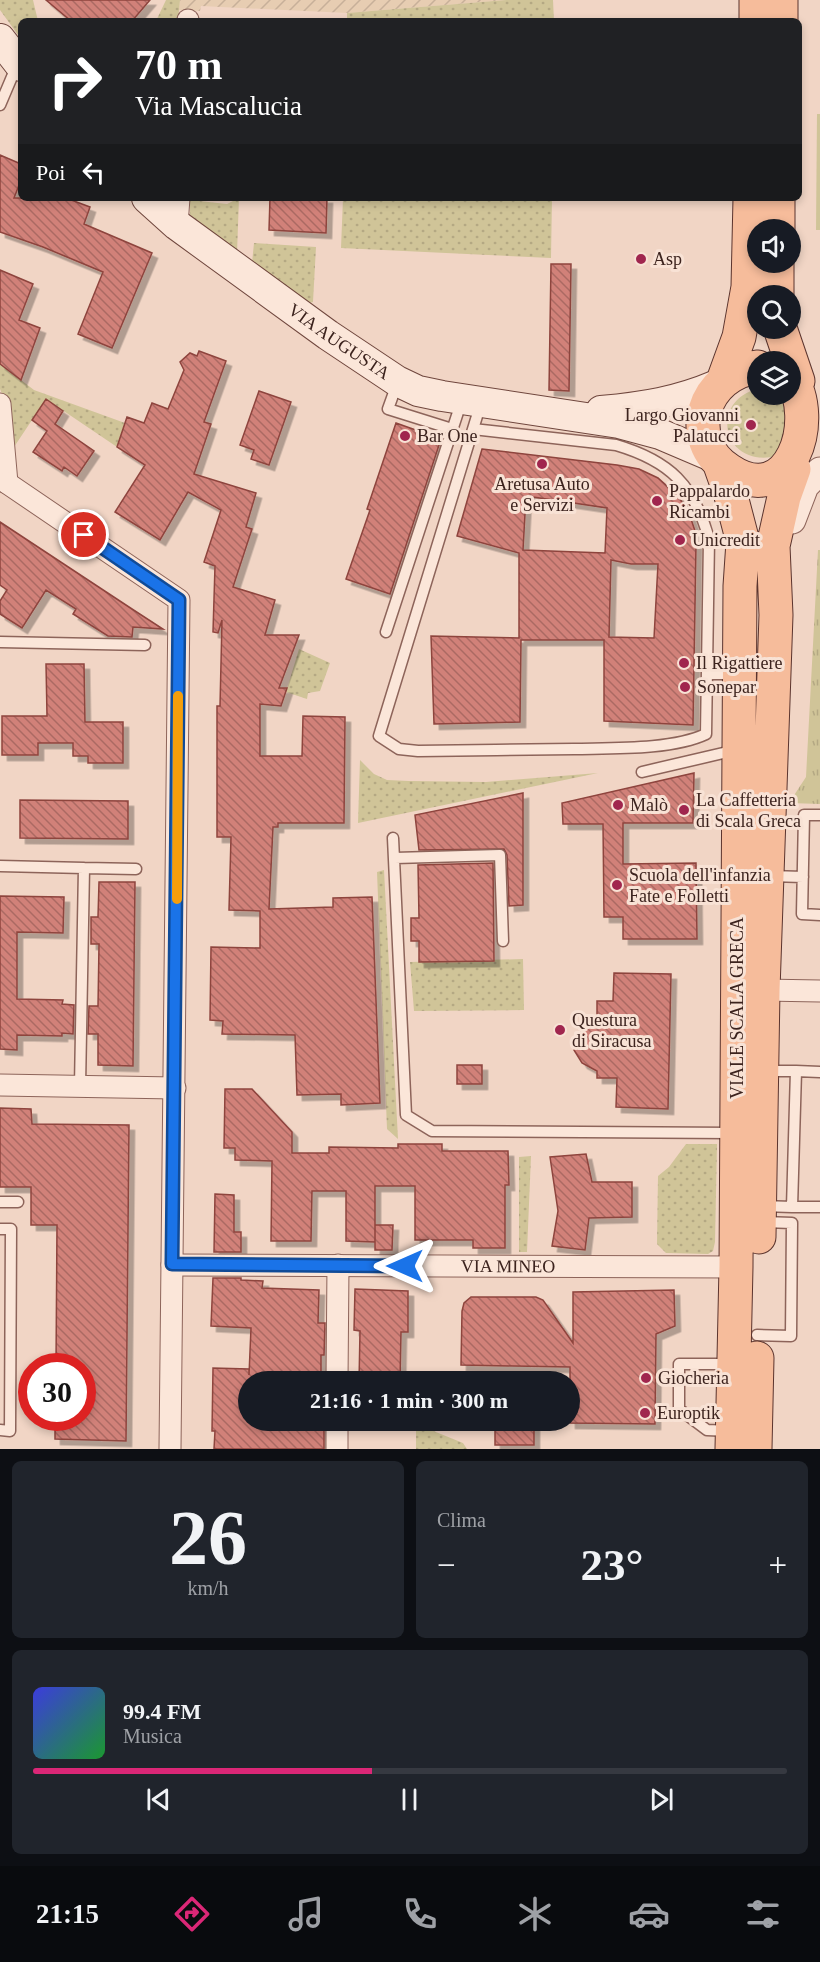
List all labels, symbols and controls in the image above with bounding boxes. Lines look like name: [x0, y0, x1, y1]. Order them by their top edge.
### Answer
icon: right: [36, 42, 114, 120]
text: 70 m: [135, 42, 223, 88]
text: Via Mascalucia: [135, 91, 302, 121]
icon: left: [77, 156, 110, 189]
text: Poi: [36, 160, 65, 185]
map controls: [747, 219, 801, 405]
button: sound: [747, 219, 801, 273]
place label: Asp: [653, 249, 682, 269]
marker: Asp: [634, 252, 648, 266]
button: search: [747, 285, 801, 339]
street label: VIA AUGUSTA: [284, 299, 394, 383]
button: layers: [747, 351, 801, 405]
place label: Largo Giovanni Palatucci: [625, 405, 739, 446]
marker: Largo Giovanni Palatucci: [744, 418, 758, 432]
place label: Bar One: [417, 426, 477, 446]
marker: Bar One: [398, 429, 412, 443]
marker: Aretusa Auto e Servizi: [535, 457, 549, 471]
place label: Aretusa Auto e Servizi: [494, 474, 590, 515]
place label: Pappalardo Ricambi: [669, 481, 750, 522]
marker: Pappalardo Ricambi: [650, 494, 664, 508]
pin: [58, 509, 109, 560]
icon: arrive: [67, 518, 100, 551]
place label: Unicredit: [692, 530, 760, 550]
marker: Unicredit: [673, 533, 687, 547]
place label: Il Rigattiere: [696, 653, 782, 673]
marker: Il Rigattiere: [677, 656, 691, 670]
place label: Sonepar: [697, 677, 756, 697]
marker: Sonepar: [678, 680, 692, 694]
place label: La Caffetteria di Scala Greca: [696, 790, 801, 831]
place label: Malò: [630, 795, 668, 815]
marker: Malò: [611, 798, 625, 812]
marker: La Caffetteria di Scala Greca: [677, 803, 691, 817]
place label: Scuola dell'infanzia Fate e Folletti: [629, 865, 771, 906]
marker: Scuola dell'infanzia Fate e Folletti: [610, 878, 624, 892]
street label: VIALE SCALA GRECA: [727, 917, 747, 1099]
place label: Questura di Siracusa: [572, 1010, 651, 1051]
marker: Questura di Siracusa: [553, 1023, 567, 1037]
position arrow: [373, 1234, 437, 1298]
street label: VIA MINEO: [461, 1256, 555, 1276]
speed limit sign: 30: [18, 1353, 96, 1431]
place label: Giocheria: [658, 1368, 729, 1388]
marker: Giocheria: [639, 1371, 653, 1385]
text: 21:16 · 1 min · 300 m: [310, 1388, 508, 1413]
place label: Europtik: [657, 1403, 720, 1423]
marker: Europtik: [638, 1406, 652, 1420]
text: 26: [169, 1494, 247, 1581]
text: Clima: [437, 1509, 486, 1531]
text: 23°: [581, 1540, 644, 1590]
text: −: [437, 1547, 456, 1583]
text: +: [768, 1547, 787, 1583]
text: km/h: [187, 1577, 229, 1599]
text: 99.4 FM: [123, 1699, 201, 1724]
text: Musica: [123, 1725, 182, 1747]
icon: previous: [142, 1783, 175, 1816]
icon: pause: [393, 1783, 426, 1816]
icon: next: [645, 1783, 678, 1816]
icon: directions: [171, 1893, 213, 1935]
icon: music: [285, 1893, 327, 1935]
icon: phone: [399, 1893, 441, 1935]
icon: climate: [514, 1893, 556, 1935]
icon: car: [628, 1893, 670, 1935]
icon: filters: [742, 1893, 784, 1935]
text: 21:15: [36, 1899, 99, 1929]

